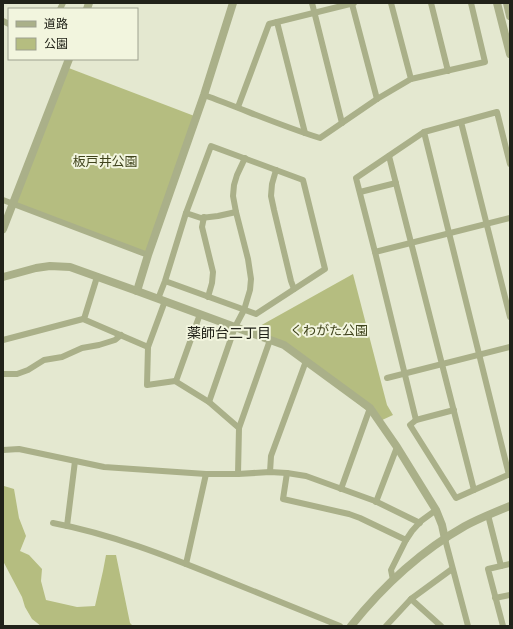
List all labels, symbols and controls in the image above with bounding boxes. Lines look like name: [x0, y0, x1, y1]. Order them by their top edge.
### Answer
legend: [8, 8, 138, 60]
text: 道路: [44, 16, 68, 31]
text: 公園: [44, 36, 68, 51]
park label: 板戸井公園: [72, 153, 138, 169]
park label: くわがた公園: [290, 322, 368, 338]
district label: 薬師台二丁目: [187, 324, 271, 341]

